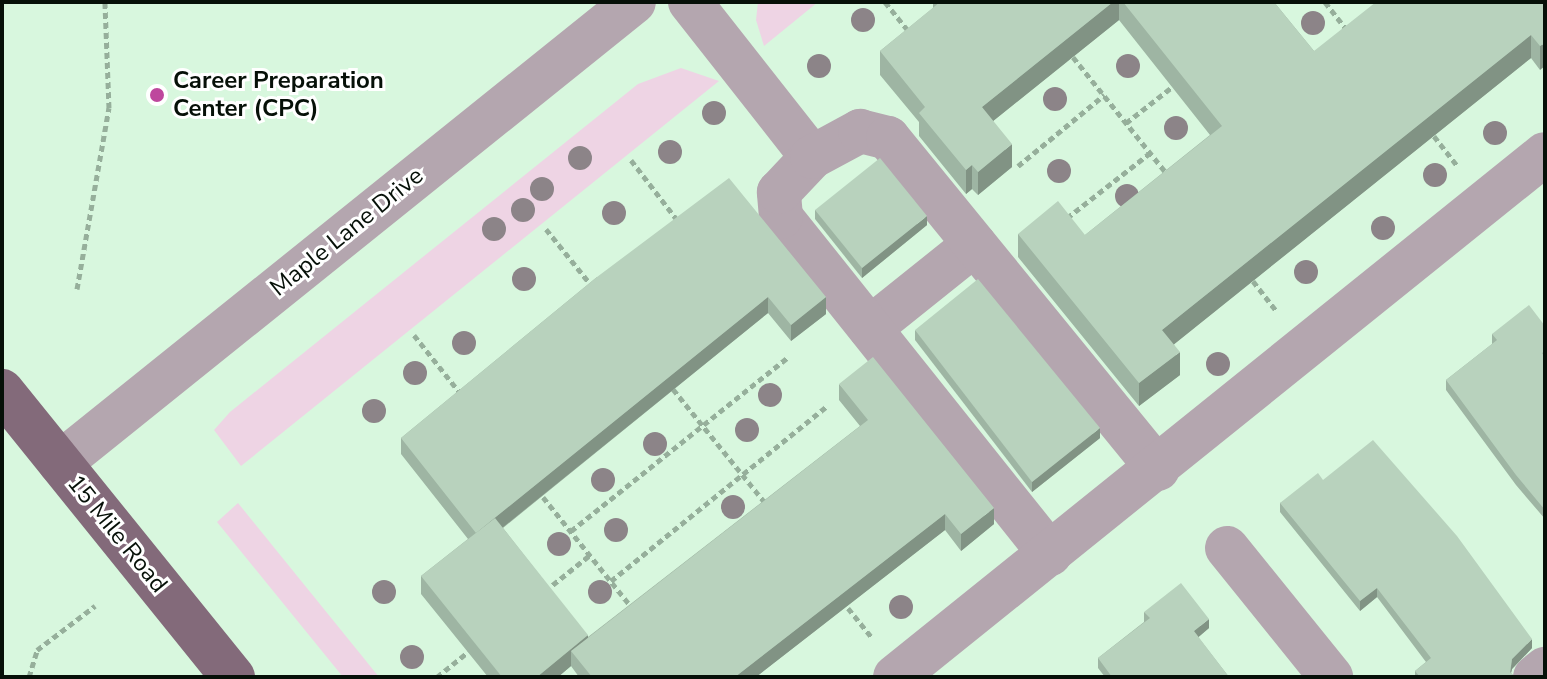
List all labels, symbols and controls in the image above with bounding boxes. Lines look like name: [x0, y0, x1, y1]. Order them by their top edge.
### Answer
place label: Career Preparation Center (CPC): [173, 67, 384, 123]
marker: Career Preparation Center (CPC): [148, 86, 166, 104]
street label: Maple Lane Drive: [265, 162, 429, 302]
street label: 15 Mile Road: [61, 469, 173, 599]

